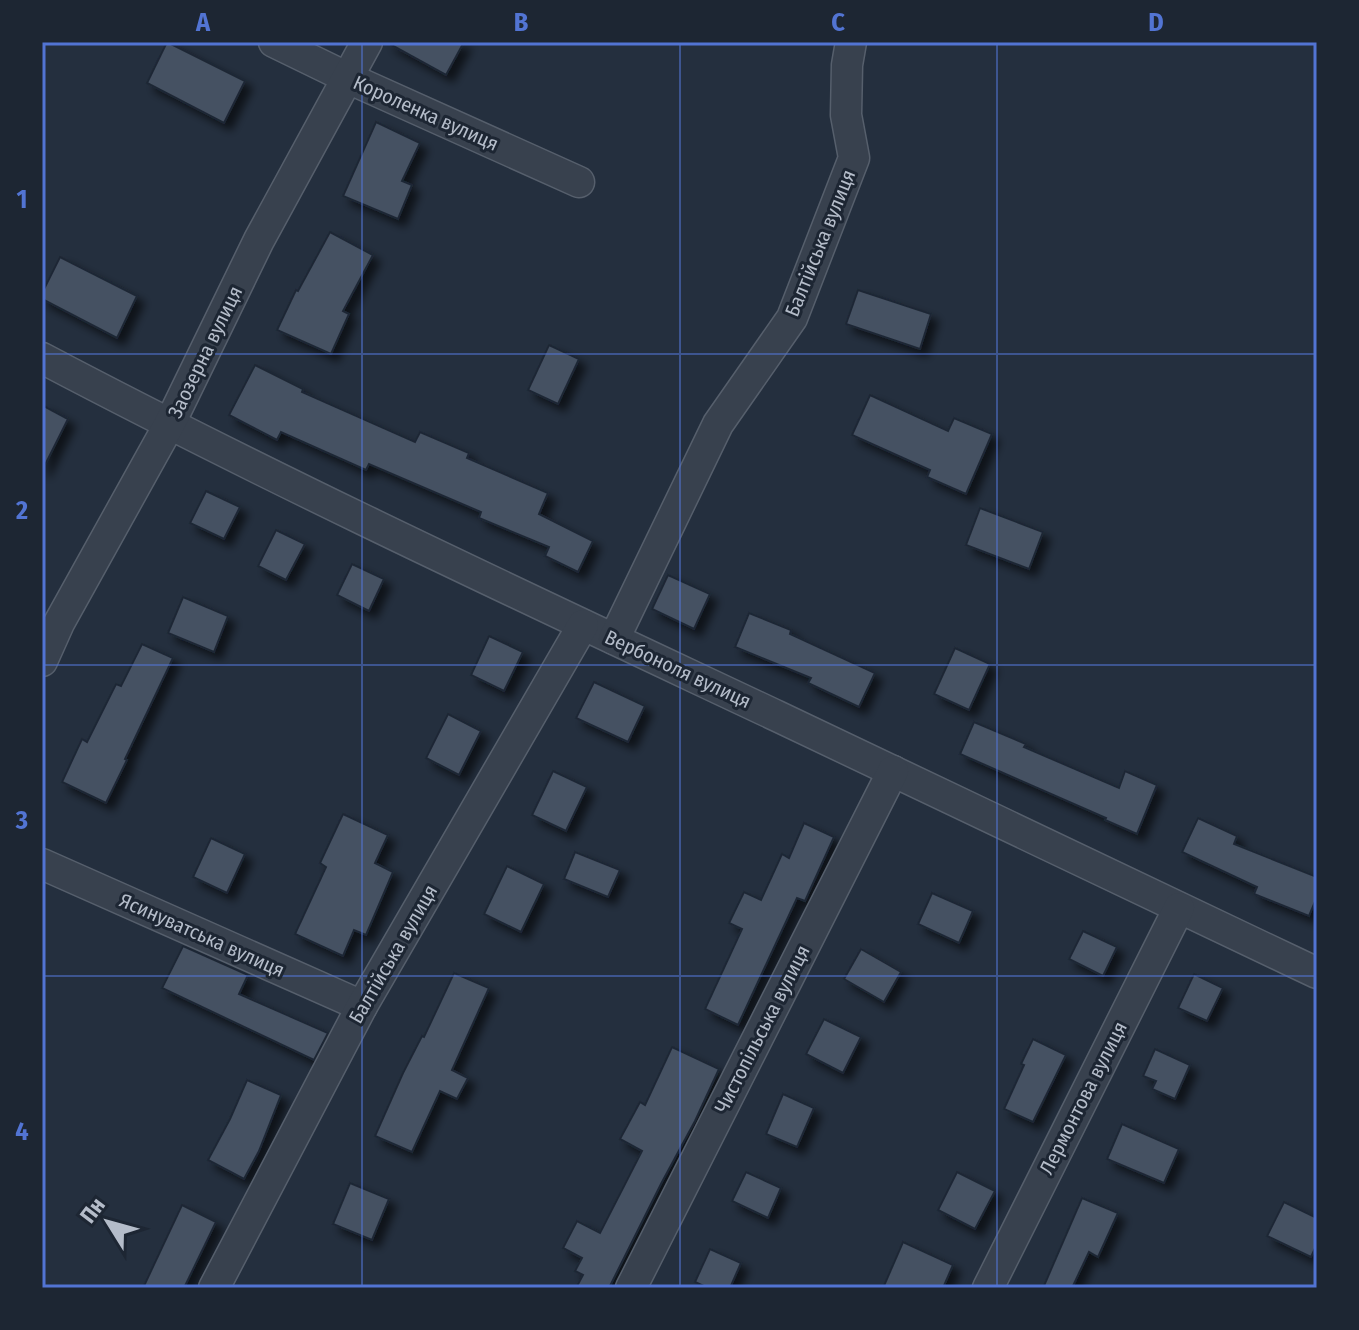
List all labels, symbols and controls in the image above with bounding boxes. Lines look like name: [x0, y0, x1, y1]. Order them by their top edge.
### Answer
text: A: [195, 7, 211, 38]
text: B: [514, 7, 529, 38]
text: C: [831, 7, 845, 38]
text: D: [1148, 7, 1164, 38]
street label: Короленка вулиця: [350, 70, 502, 156]
street label: Балтійська вулиця: [780, 166, 860, 320]
text: 1: [17, 184, 28, 215]
street label: Заозерна вулиця: [163, 282, 247, 422]
text: 2: [15, 495, 28, 526]
street label: Вербоноля вулиця: [601, 625, 755, 713]
text: 3: [15, 805, 28, 836]
street label: Балтійська вулиця: [344, 880, 442, 1028]
street label: Ясинуватська вулиця: [116, 888, 288, 982]
street label: Чистопільська вулиця: [709, 941, 815, 1117]
street label: Лермонтова вулиця: [1034, 1018, 1132, 1178]
text: 4: [15, 1116, 29, 1147]
north arrow: [68, 1182, 148, 1262]
text: Пн: [74, 1192, 111, 1228]

